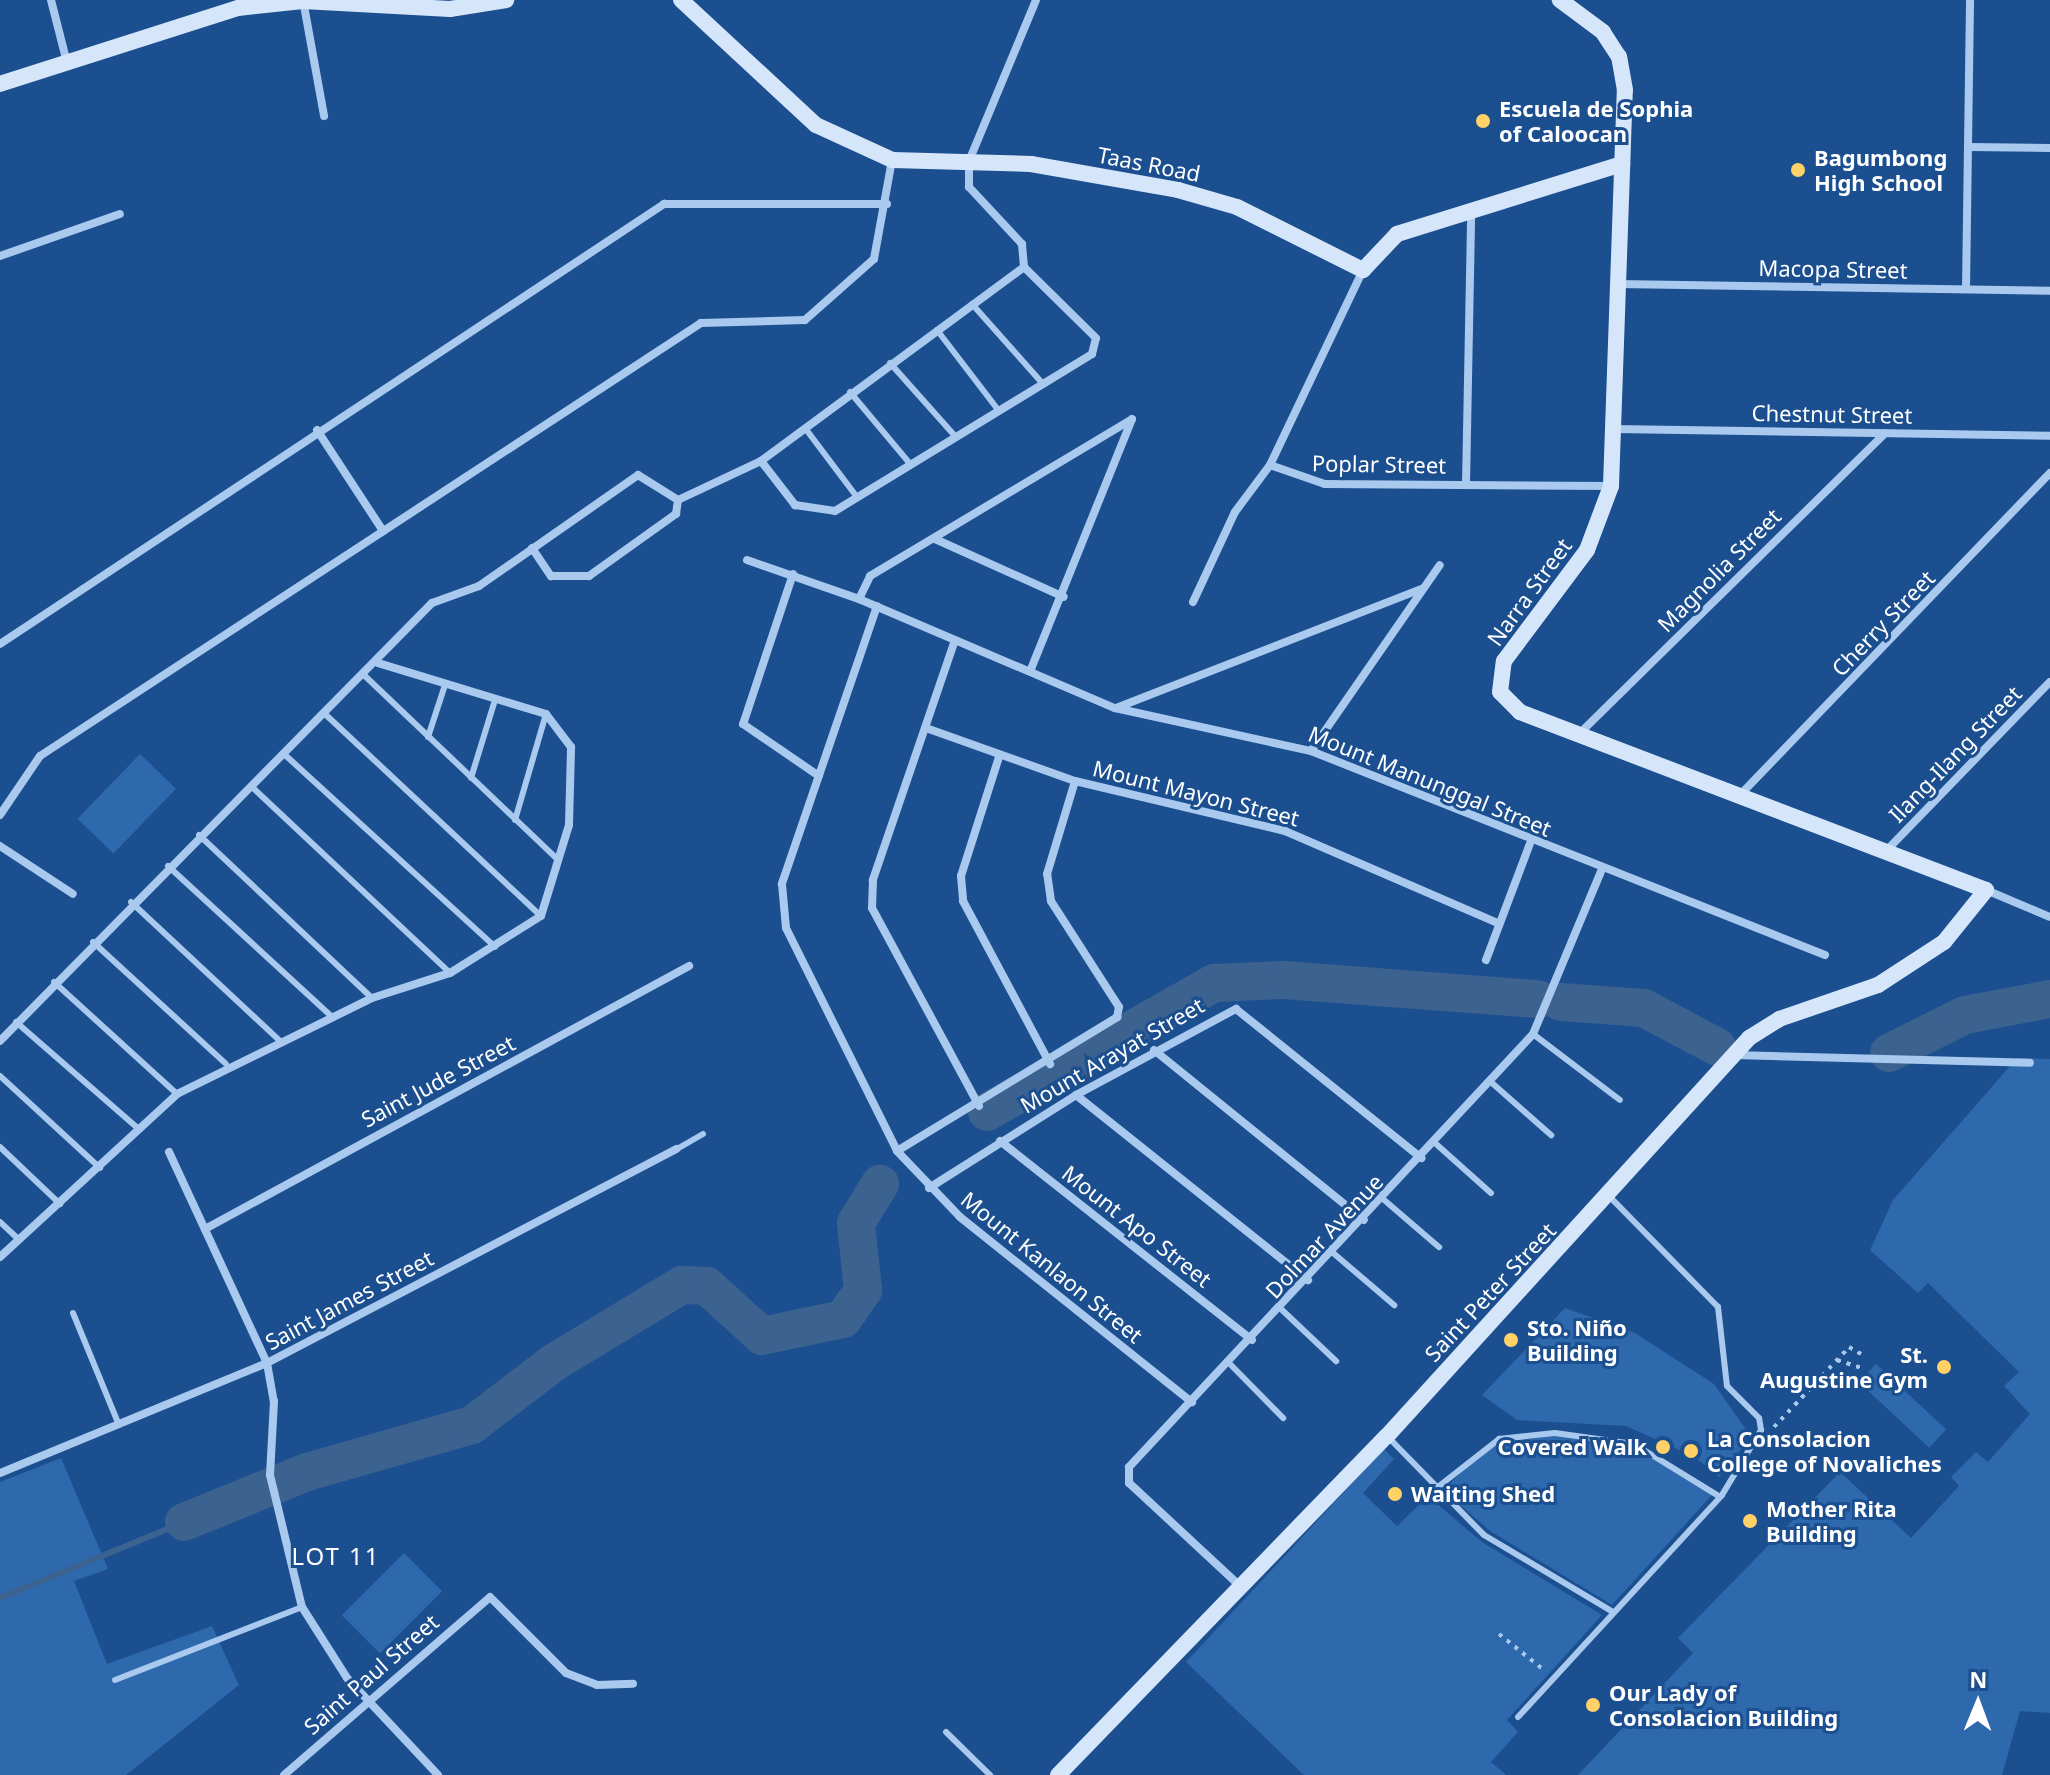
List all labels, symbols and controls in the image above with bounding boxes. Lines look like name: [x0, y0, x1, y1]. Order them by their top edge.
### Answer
place label: Escuela de Sophia of Caloocan: [1499, 95, 1693, 146]
marker: Escuela de Sophia of Caloocan: [1474, 112, 1492, 130]
street label: Taas Road: [1095, 141, 1203, 187]
place label: Bagumbong High School: [1814, 144, 1947, 196]
marker: Bagumbong High School: [1789, 161, 1807, 179]
street label: Macopa Street: [1758, 255, 1908, 283]
street label: Chestnut Street: [1751, 399, 1913, 429]
street label: Poplar Street: [1312, 450, 1446, 478]
street label: Magnolia Street: [1652, 503, 1786, 637]
street label: Narra Street: [1481, 533, 1577, 651]
street label: Cherry Street: [1826, 565, 1940, 681]
street label: Ilang-Ilang Street: [1883, 680, 2027, 828]
street label: Mount Manunggal Street: [1305, 720, 1555, 842]
street label: Mount Mayon Street: [1090, 755, 1302, 831]
street label: Mount Arayat Street: [1015, 992, 1209, 1118]
street label: Saint Jude Street: [357, 1029, 519, 1133]
street label: Mount Apo Street: [1057, 1160, 1217, 1292]
street label: Dolmar Avenue: [1260, 1168, 1388, 1304]
street label: Mount Kanlaon Street: [956, 1186, 1148, 1348]
street label: Saint Peter Street: [1419, 1217, 1561, 1367]
street label: Saint James Street: [261, 1245, 437, 1355]
place label: Sto. Niño Building: [1527, 1314, 1627, 1366]
marker: Sto. Niño Building: [1502, 1331, 1520, 1349]
place label: St. Augustine Gym: [1760, 1341, 1928, 1392]
marker: St. Augustine Gym: [1935, 1358, 1953, 1376]
place label: La Consolacion College of Novaliches: [1707, 1425, 1942, 1476]
place label: Covered Walk: [1498, 1434, 1647, 1460]
marker: Covered Walk: [1654, 1438, 1672, 1456]
marker: La Consolacion College of Novaliches: [1682, 1442, 1700, 1460]
place label: Waiting Shed: [1411, 1481, 1555, 1507]
marker: Waiting Shed: [1386, 1485, 1404, 1503]
place label: Mother Rita Building: [1766, 1495, 1897, 1546]
marker: Mother Rita Building: [1741, 1512, 1759, 1530]
district label: LOT 11: [291, 1542, 381, 1570]
street label: Saint Paul Street: [298, 1608, 444, 1740]
north arrow: [1938, 1663, 2018, 1743]
text: N: [1969, 1664, 1988, 1694]
place label: Our Lady of Consolacion Building: [1609, 1679, 1838, 1730]
marker: Our Lady of Consolacion Building: [1584, 1696, 1602, 1714]

